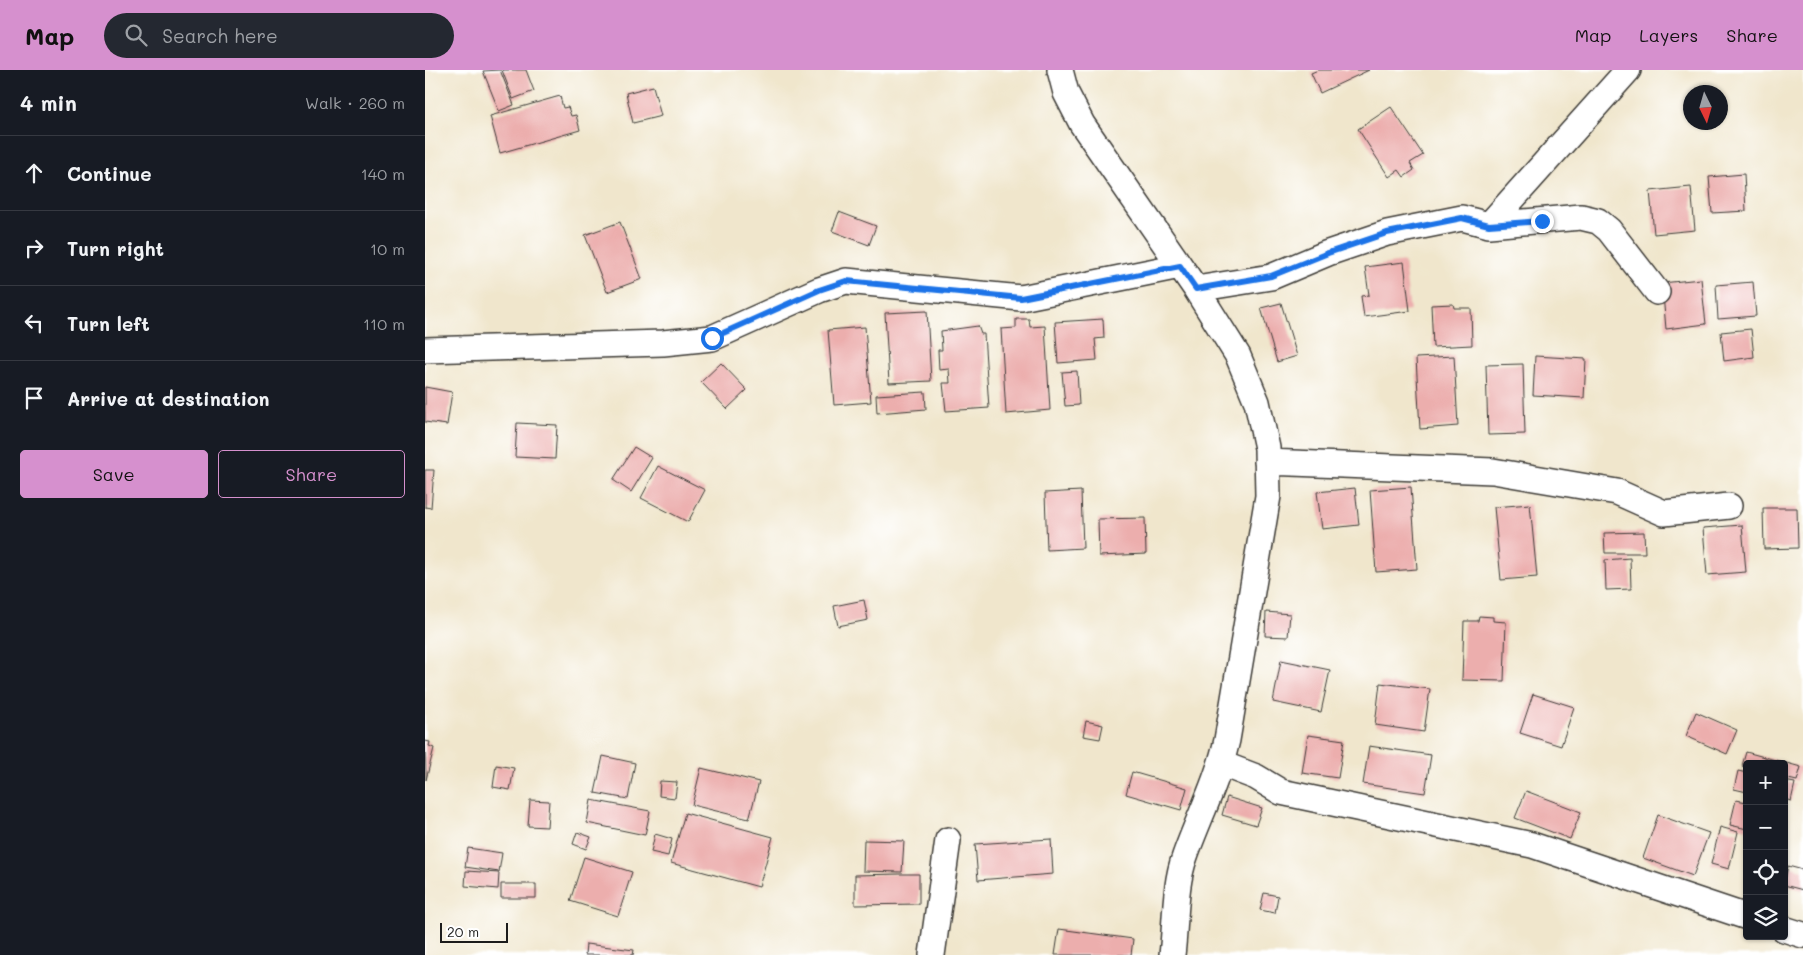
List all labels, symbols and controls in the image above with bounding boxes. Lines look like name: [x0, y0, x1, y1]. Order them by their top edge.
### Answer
search box: [104, 13, 454, 58]
text: Map: [25, 20, 74, 51]
icon: search: [122, 21, 150, 49]
text: Search here: [162, 23, 278, 48]
text: Map: [1575, 23, 1611, 47]
text: Layers: [1639, 23, 1698, 47]
text: Share: [1726, 23, 1778, 47]
north arrow: [1683, 85, 1728, 130]
text: 4 min: [20, 89, 77, 116]
text: Walk · 260 m: [305, 92, 405, 113]
icon: ahead: [20, 159, 48, 187]
text: Continue: [67, 161, 152, 186]
text: 140 m: [361, 163, 405, 184]
route end: [1531, 210, 1554, 233]
icon: right: [20, 234, 48, 262]
text: Turn right: [67, 236, 164, 261]
text: 10 m: [370, 238, 405, 259]
icon: left: [20, 309, 48, 337]
text: Turn left: [67, 311, 150, 336]
text: 110 m: [363, 313, 405, 334]
route start: [701, 327, 724, 350]
icon: arrive: [20, 384, 48, 412]
text: Arrive at destination: [67, 386, 270, 411]
button: Save: [20, 450, 208, 498]
button: Share: [218, 450, 405, 498]
map controls: [1743, 760, 1788, 940]
button: +: [1743, 760, 1788, 805]
button: −: [1743, 805, 1788, 850]
button: locate: [1743, 850, 1788, 895]
button: layers: [1743, 895, 1788, 940]
scale bar: [440, 920, 507, 943]
text: 20 m: [447, 922, 479, 941]

